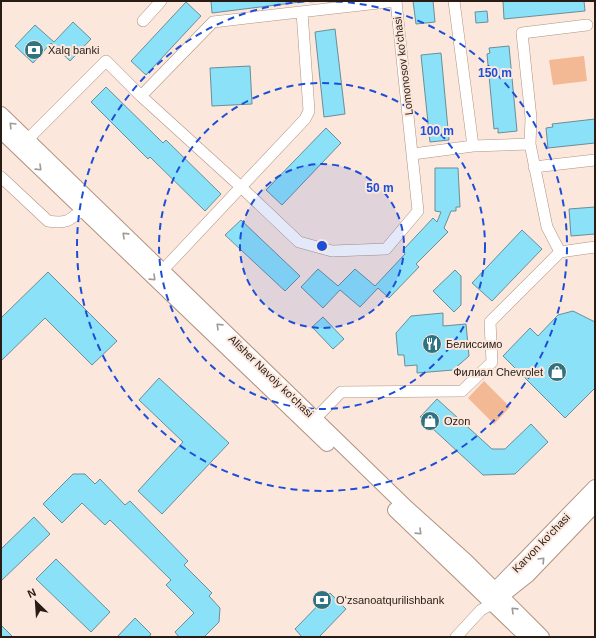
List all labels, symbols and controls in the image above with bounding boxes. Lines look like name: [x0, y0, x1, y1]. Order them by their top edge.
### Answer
street label: Lomonosov ko'chasi: [391, 16, 415, 116]
bank icon: Xalq banki: [23, 39, 45, 61]
place label: Xalq banki: [48, 44, 99, 56]
text: 150 m: [478, 66, 512, 80]
one-way arrow: [9, 122, 17, 130]
text: 100 m: [420, 124, 454, 138]
one-way arrow: [34, 163, 42, 171]
text: 50 m: [366, 181, 394, 195]
one-way arrow: [122, 232, 130, 240]
centre of rings: [315, 239, 329, 253]
one-way arrow: [148, 273, 156, 281]
one-way arrow: [216, 324, 223, 331]
street label: Alisher Navoiy ko'chasi: [226, 333, 316, 419]
restaurant icon: Белиссимо: [421, 333, 443, 355]
place label: Белиссимо: [446, 338, 502, 350]
shop icon: Филиал Chevrolet: [546, 361, 568, 383]
place label: Филиал Chevrolet: [453, 366, 543, 378]
shop icon: Ozon: [419, 410, 441, 432]
place label: Ozon: [444, 415, 470, 427]
street label: Karvon ko'chasi: [510, 511, 572, 575]
one-way arrow: [414, 528, 421, 535]
one-way arrow: [537, 557, 545, 565]
north arrow: [16, 582, 56, 622]
text: N: [26, 586, 38, 600]
bank icon: Oʻzsanoatqurilishbank: [311, 589, 333, 611]
place label: Oʻzsanoatqurilishbank: [336, 594, 445, 606]
one-way arrow: [511, 607, 519, 615]

